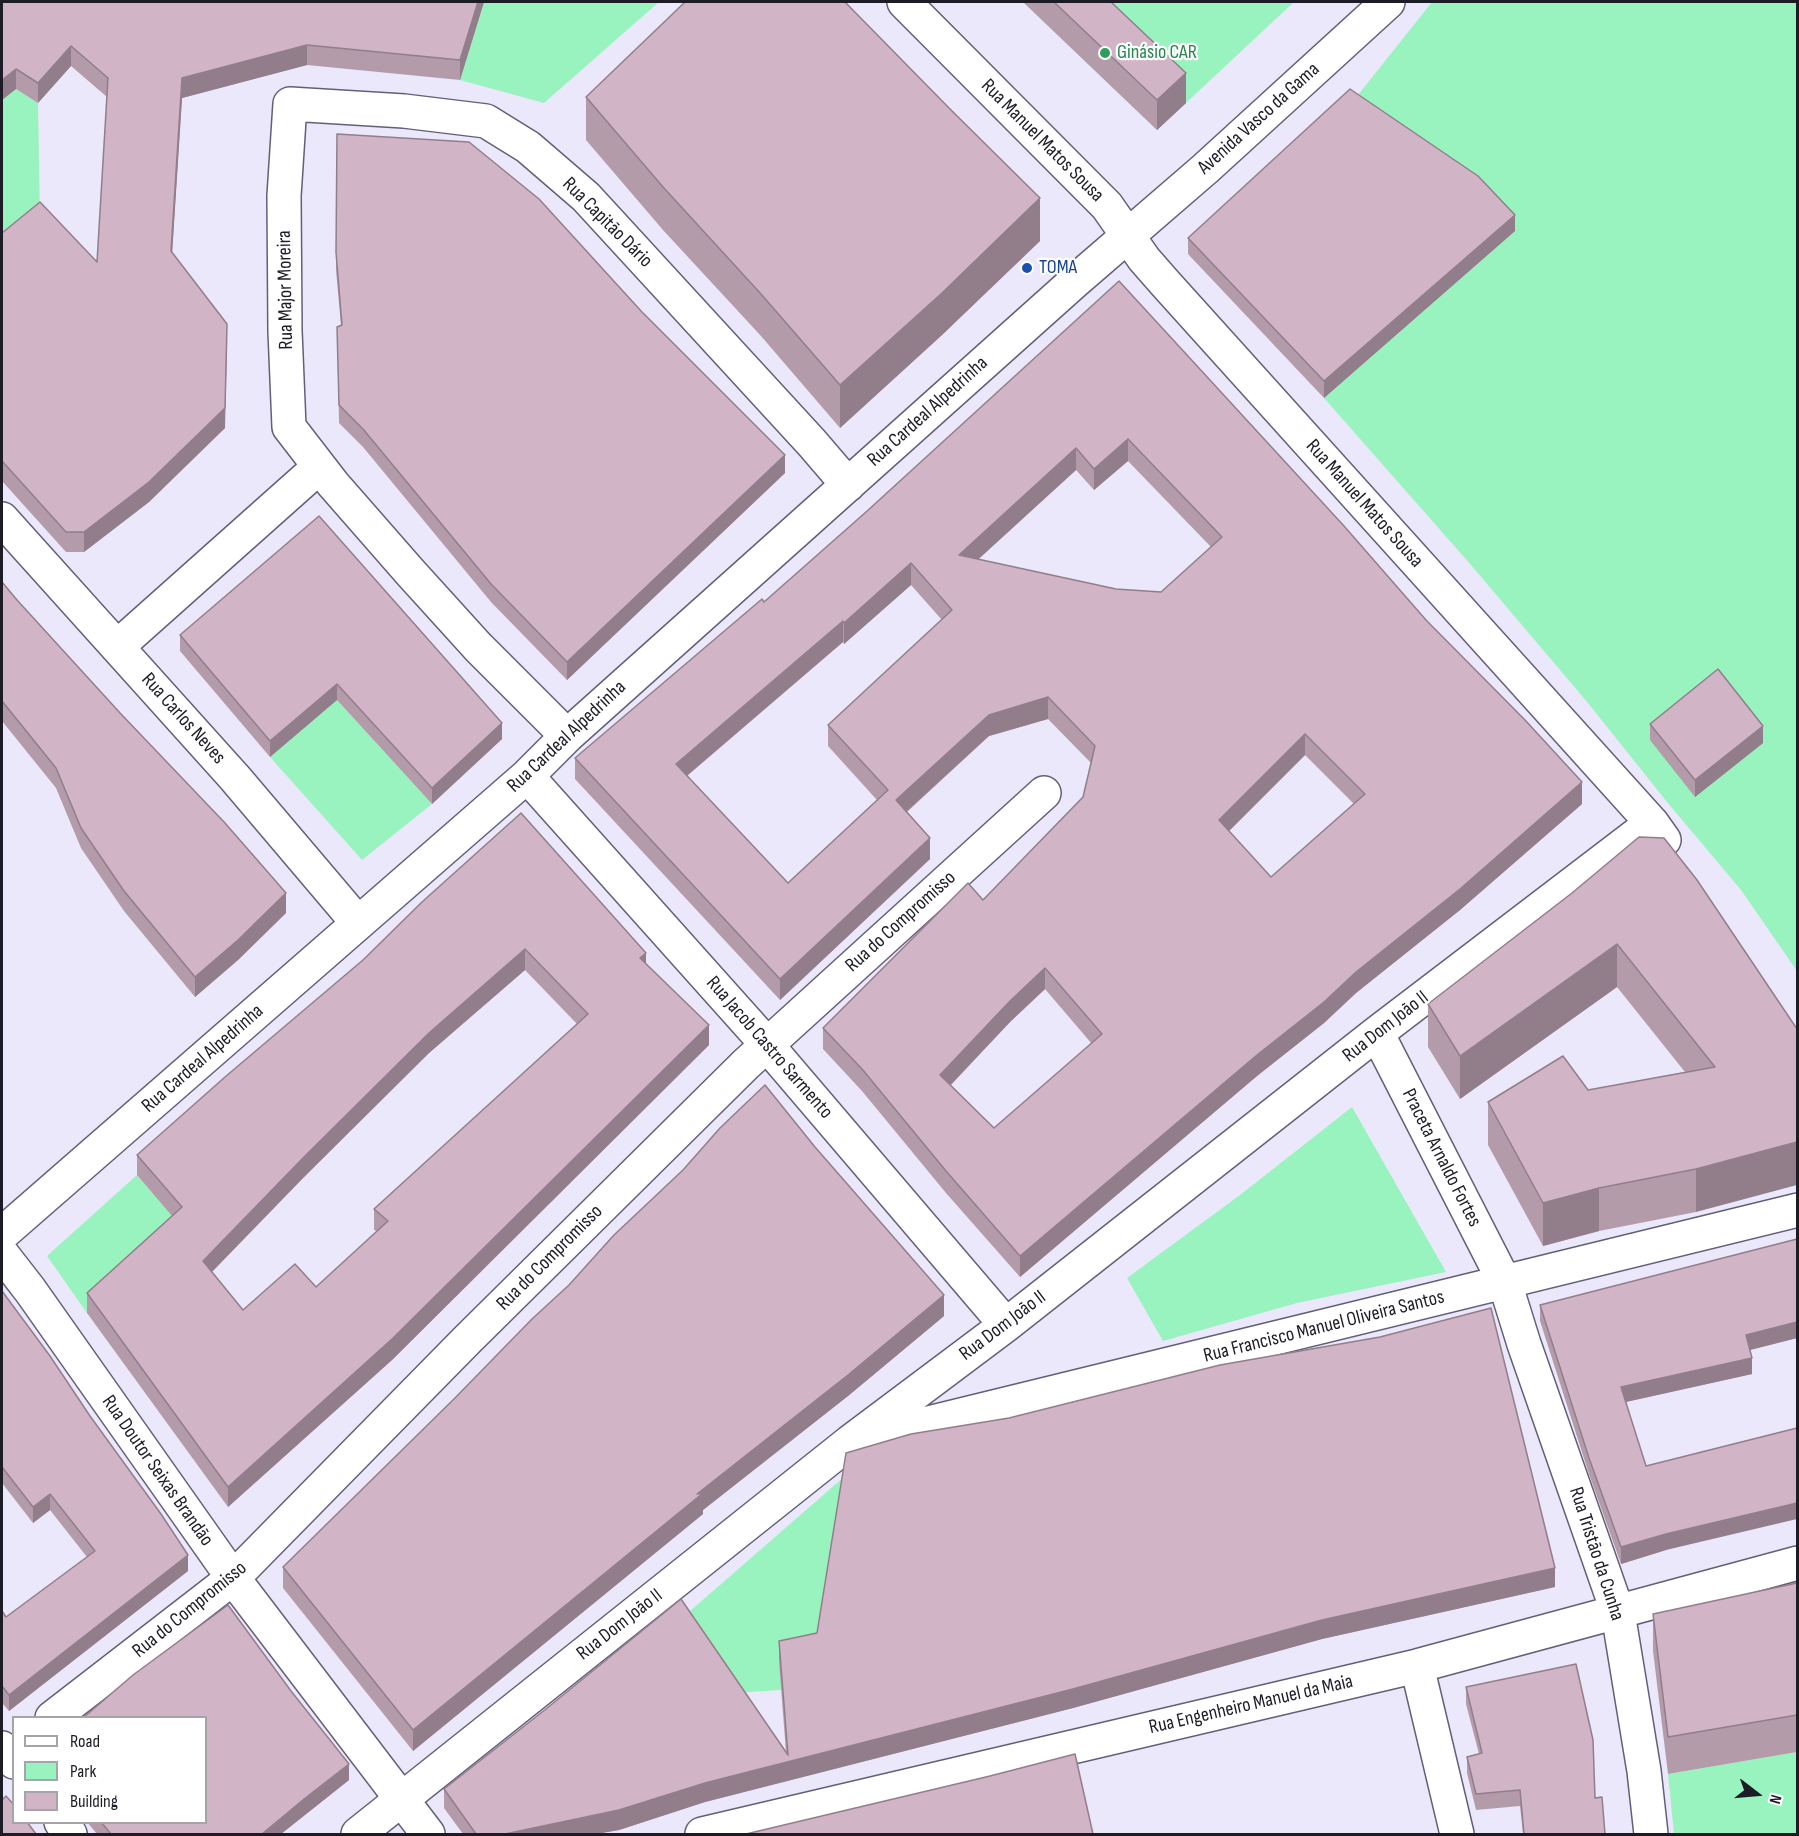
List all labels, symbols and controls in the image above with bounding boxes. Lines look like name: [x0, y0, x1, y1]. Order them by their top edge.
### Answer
place label: Ginásio CAR: [1117, 41, 1197, 65]
marker: Ginásio CAR: [1098, 46, 1112, 60]
street label: Avenida Vasco da Gama: [1193, 58, 1325, 180]
street label: Rua Manuel Matos Sousa: [975, 74, 1109, 208]
street label: Rua Capitão Dário: [557, 173, 657, 273]
street label: Rua Major Moreira: [273, 230, 299, 350]
place label: TOMA: [1039, 256, 1077, 280]
marker: TOMA: [1020, 261, 1034, 275]
street label: Rua Cardeal Alpedrinha: [863, 352, 993, 472]
street label: Rua Manuel Matos Sousa: [1300, 435, 1428, 573]
street label: Rua Carlos Neves: [136, 668, 230, 770]
street label: Rua Cardeal Alpedrinha: [503, 676, 631, 798]
street label: Rua do Compromisso: [841, 866, 961, 978]
street label: Rua Jacob Castro Sarmento: [701, 972, 837, 1124]
street label: Rua Dom João II: [1338, 986, 1434, 1068]
street label: Rua Cardeal Alpedrinha: [137, 1000, 269, 1118]
street label: Praceta Arnaldo Fortes: [1396, 1085, 1486, 1231]
street label: Rua do Compromisso: [492, 1200, 608, 1316]
street label: Rua Francisco Manuel Oliveira Santos: [1201, 1285, 1447, 1369]
street label: Rua Dom João II: [955, 1286, 1051, 1366]
street label: Rua Doutor Seixas Brandão: [96, 1391, 218, 1551]
street label: Rua Tristão da Cunha: [1563, 1484, 1629, 1624]
street label: Rua do Compromisso: [128, 1557, 252, 1663]
street label: Rua Dom João II: [572, 1584, 668, 1666]
street label: Rua Engenheiro Manuel da Maia: [1147, 1670, 1355, 1740]
legend: [12, 1716, 207, 1824]
text: Road: [70, 1731, 100, 1752]
text: Park: [70, 1761, 96, 1782]
north arrow: [1727, 1764, 1787, 1824]
text: Building: [70, 1791, 118, 1812]
text: N: [1764, 1792, 1785, 1806]

